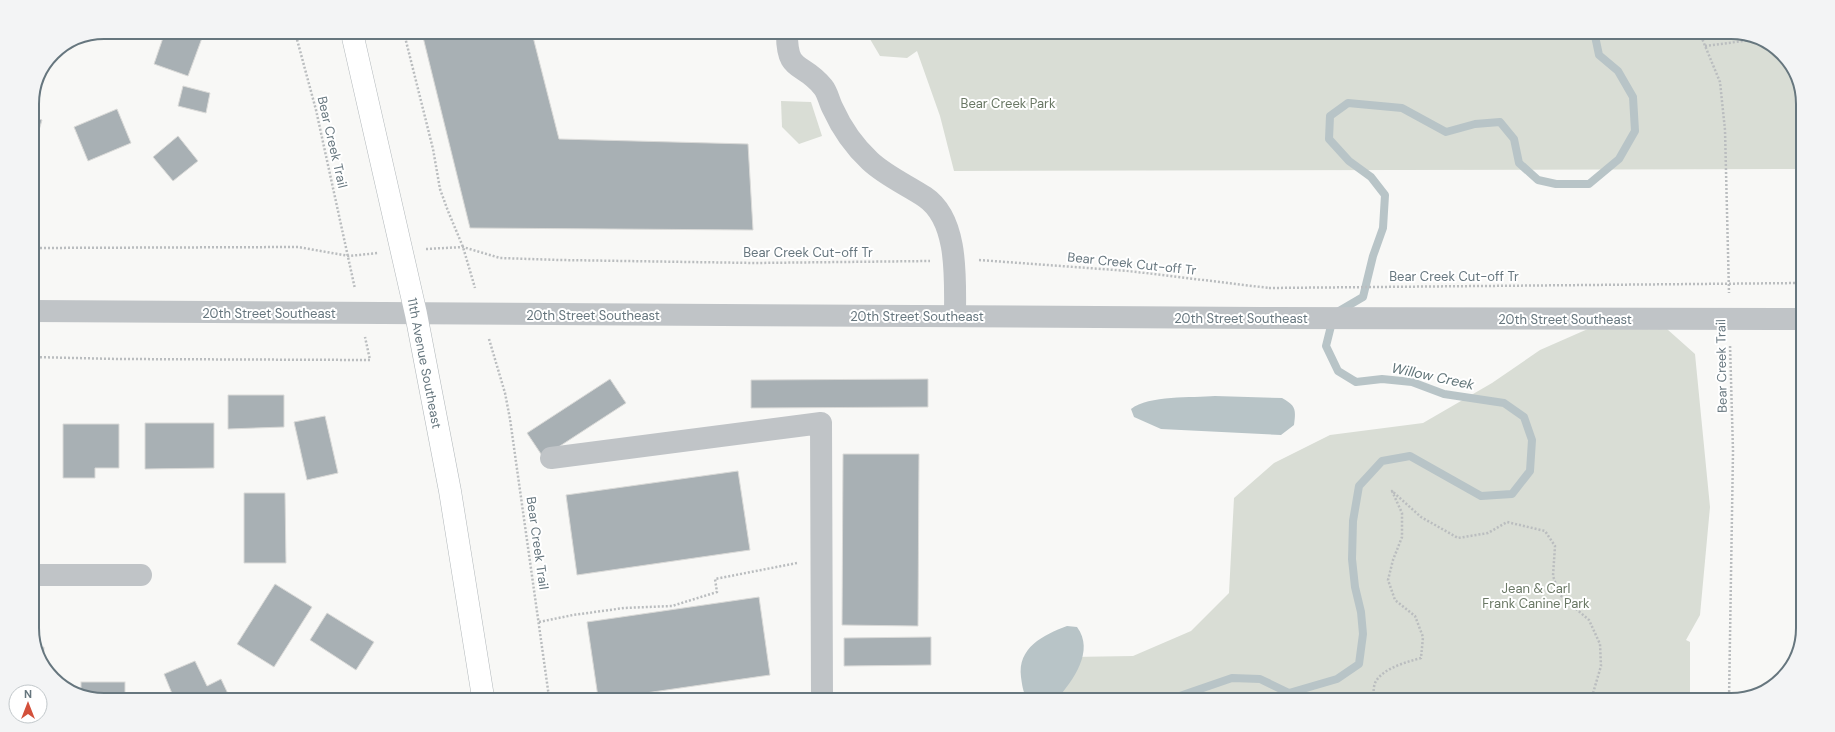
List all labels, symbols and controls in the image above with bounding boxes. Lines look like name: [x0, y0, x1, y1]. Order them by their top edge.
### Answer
street label: Bear Creek Trail: [314, 95, 351, 190]
park label: Bear Creek Park: [961, 95, 1056, 112]
street label: Bear Creek Cut-off Tr: [743, 244, 873, 261]
street label: Bear Creek Cut-off Tr: [1067, 248, 1197, 279]
street label: Bear Creek Cut-off Tr: [1389, 268, 1519, 285]
street label: 11th Avenue Southeast: [403, 296, 446, 430]
street label: 20th Street Southeast: [202, 305, 336, 322]
street label: 20th Street Southeast: [526, 307, 660, 324]
street label: 20th Street Southeast: [850, 308, 984, 325]
street label: 20th Street Southeast: [1174, 310, 1308, 327]
street label: 20th Street Southeast: [1498, 311, 1632, 328]
street label: Bear Creek Trail: [1712, 319, 1731, 413]
water label: Willow Creek: [1390, 358, 1477, 394]
street label: Bear Creek Trail: [523, 495, 552, 591]
park label: Jean & Carl Frank Canine Park: [1482, 580, 1590, 612]
north arrow: [8, 684, 48, 724]
text: N: [24, 687, 32, 701]

